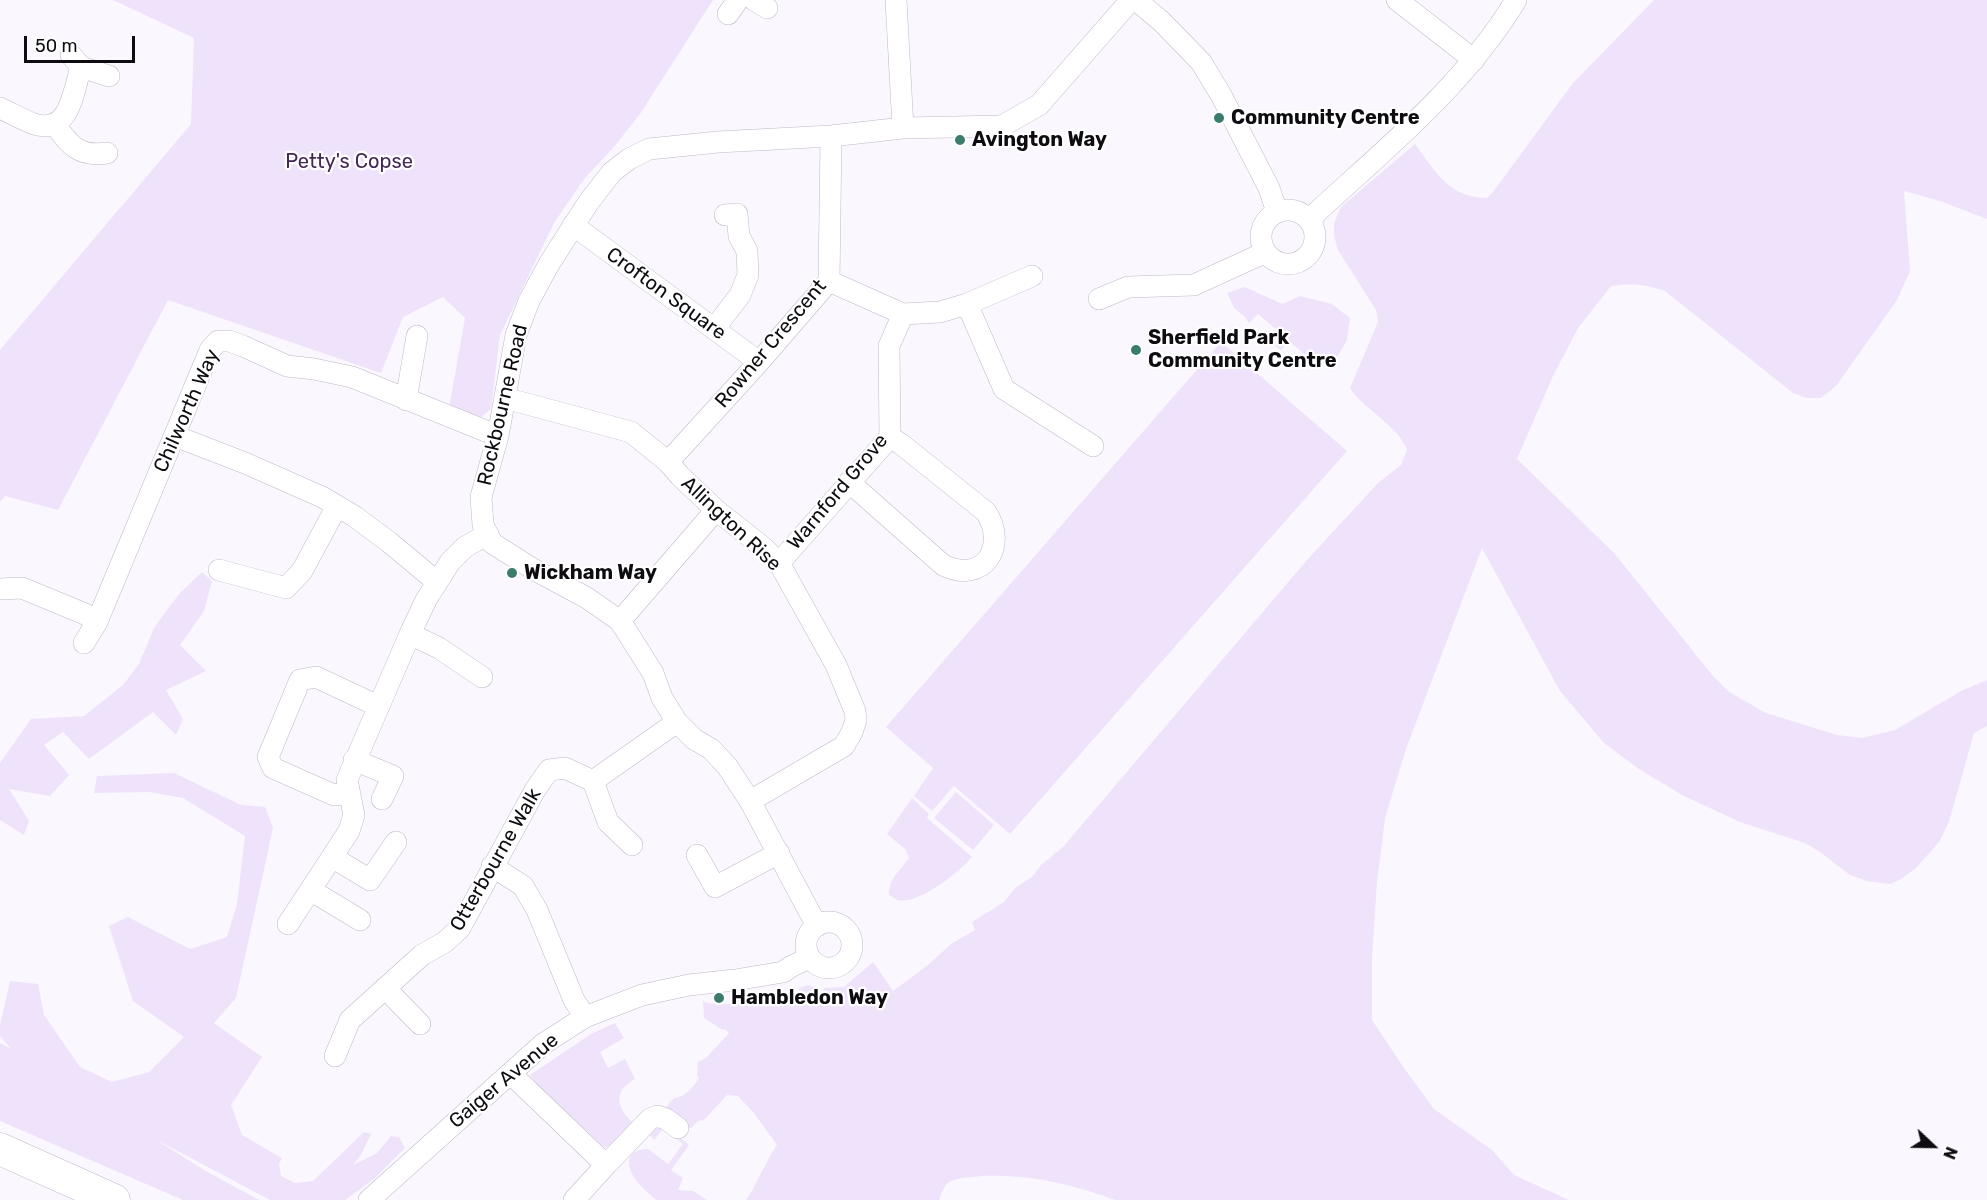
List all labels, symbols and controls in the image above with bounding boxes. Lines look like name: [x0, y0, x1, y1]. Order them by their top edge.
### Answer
scale bar: [27, 24, 138, 62]
text: 50 m: [35, 35, 78, 57]
place label: Community Centre: [1231, 106, 1420, 130]
marker: Community Centre: [1212, 111, 1226, 125]
place label: Avington Way: [972, 128, 1107, 152]
marker: Avington Way: [953, 133, 967, 147]
park label: Petty's Copse: [285, 150, 413, 174]
street label: Crofton Square: [601, 243, 731, 345]
street label: Rowner Crescent: [710, 275, 832, 413]
street label: Rockbourne Road: [473, 322, 533, 488]
place label: Sherfield Park Community Centre: [1148, 326, 1337, 373]
marker: Sherfield Park Community Centre: [1129, 343, 1143, 357]
street label: Chilworth Way: [149, 346, 225, 476]
street label: Warnford Grove: [783, 429, 893, 555]
street label: Allington Rise: [676, 472, 786, 576]
place label: Wickham Way: [524, 561, 657, 585]
marker: Wickham Way: [505, 566, 519, 580]
street label: Otterbourne Walk: [445, 784, 547, 936]
place label: Hambledon Way: [731, 986, 888, 1010]
marker: Hambledon Way: [712, 991, 726, 1005]
street label: Gaiger Avenue: [445, 1028, 563, 1134]
north arrow: [1903, 1116, 1963, 1176]
text: N: [1939, 1144, 1961, 1162]

